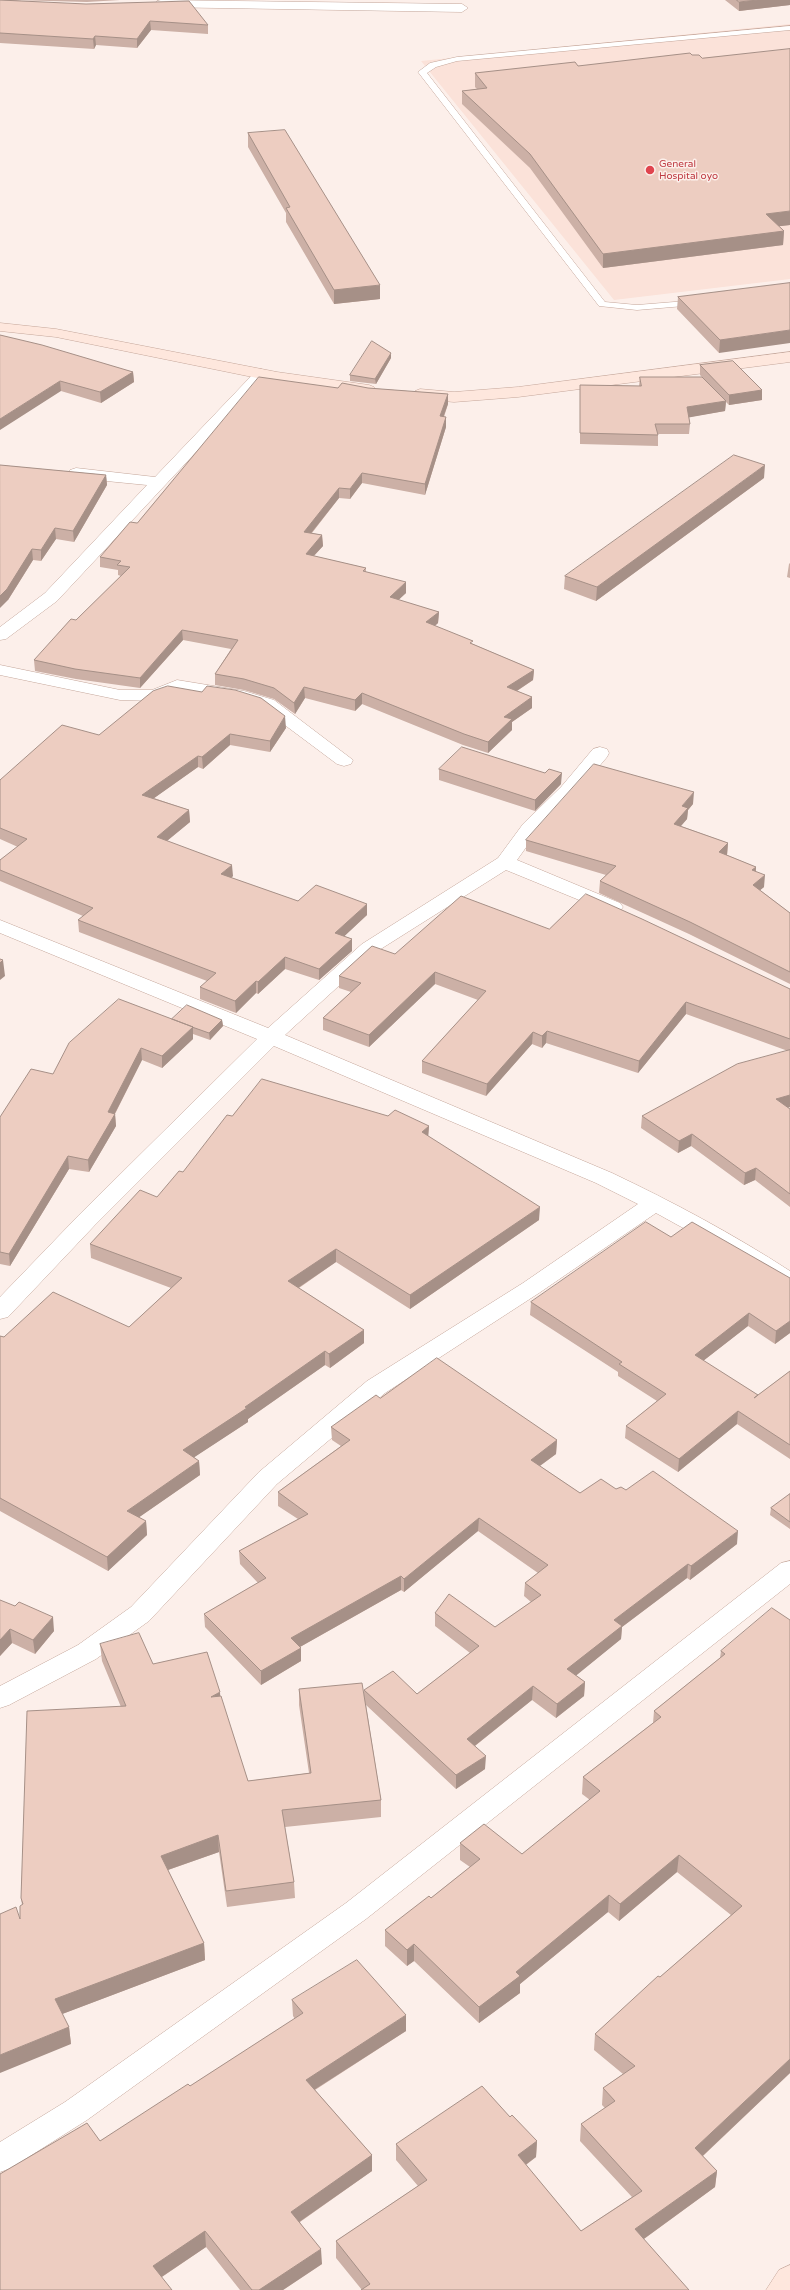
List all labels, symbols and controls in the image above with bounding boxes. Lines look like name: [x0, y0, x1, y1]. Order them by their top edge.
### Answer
place label: General Hospital oyo: [659, 158, 718, 182]
marker: General Hospital oyo: [644, 164, 656, 176]

